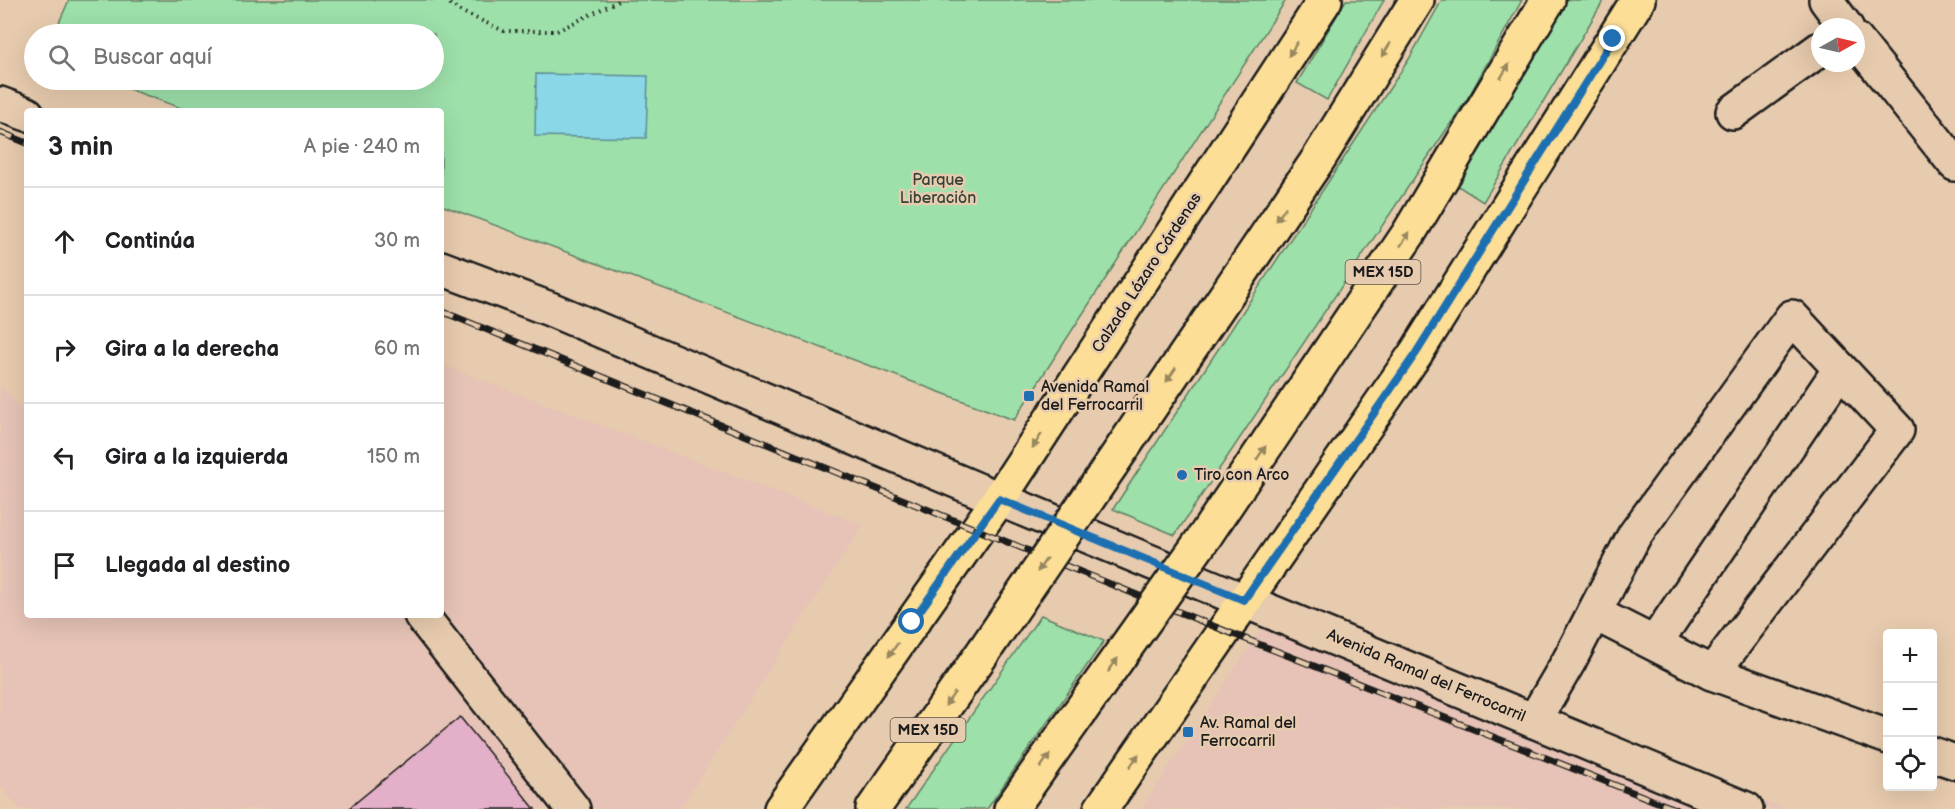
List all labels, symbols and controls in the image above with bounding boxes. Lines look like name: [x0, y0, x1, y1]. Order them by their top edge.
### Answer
north arrow: [1811, 18, 1865, 72]
search box: [24, 24, 444, 90]
route end: [1599, 25, 1625, 51]
icon: search: [45, 41, 78, 74]
one-way arrow: [1288, 41, 1299, 57]
one-way arrow: [1380, 42, 1391, 58]
text: Buscar aquí: [93, 44, 212, 71]
one-way arrow: [1500, 63, 1511, 79]
text: 3 min: [48, 132, 113, 163]
text: A pie · 240 m: [304, 135, 420, 159]
park label: Parque Liberación: [900, 171, 976, 208]
street label: Calzada Lázaro Cárdenas: [1088, 189, 1206, 356]
one-way arrow: [1276, 206, 1287, 222]
icon: ahead: [48, 225, 81, 258]
text: Continúa: [105, 228, 195, 255]
text: 30 m: [374, 229, 420, 253]
one-way arrow: [1400, 231, 1411, 247]
road number: MEX 15D: [1346, 260, 1420, 284]
icon: right: [48, 333, 81, 366]
text: Gira a la derecha: [105, 336, 279, 363]
text: 60 m: [374, 337, 420, 361]
one-way arrow: [1166, 367, 1177, 384]
place label: Avenida Ramal del Ferrocarril: [1041, 378, 1149, 415]
marker: Avenida Ramal del Ferrocarril: [1022, 389, 1036, 403]
one-way arrow: [1032, 433, 1043, 449]
icon: left: [48, 441, 81, 474]
text: Gira a la izquierda: [105, 444, 289, 471]
text: 150 m: [367, 445, 420, 469]
one-way arrow: [1255, 445, 1267, 461]
place label: Tiro con Arco: [1194, 466, 1289, 485]
marker: Tiro con Arco: [1175, 468, 1189, 482]
icon: arrive: [48, 549, 81, 582]
text: Llegada al destino: [105, 552, 290, 579]
one-way arrow: [1036, 557, 1048, 573]
route start: [898, 608, 924, 634]
street label: Avenida Ramal del Ferrocarril: [1324, 625, 1528, 727]
map controls: [1883, 629, 1937, 791]
button: +: [1883, 629, 1937, 683]
one-way arrow: [888, 642, 899, 658]
one-way arrow: [1106, 657, 1118, 673]
button: −: [1883, 683, 1937, 737]
one-way arrow: [944, 690, 956, 706]
place label: Av. Ramal del Ferrocarril: [1200, 714, 1296, 751]
road number: MEX 15D: [890, 718, 966, 742]
marker: Av. Ramal del Ferrocarril: [1181, 725, 1195, 739]
button: locate: [1883, 737, 1937, 791]
one-way arrow: [1128, 753, 1140, 769]
one-way arrow: [1039, 754, 1051, 770]

